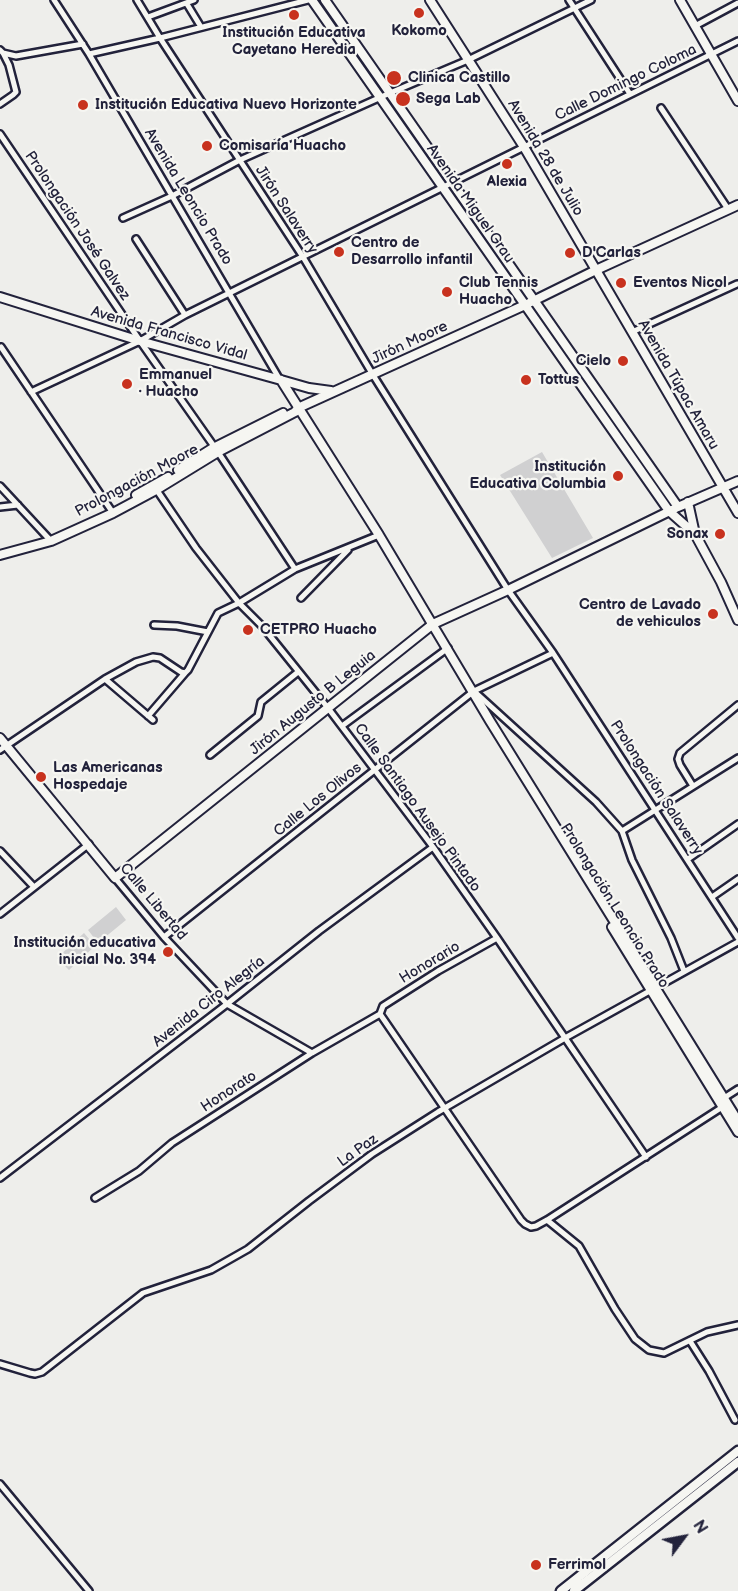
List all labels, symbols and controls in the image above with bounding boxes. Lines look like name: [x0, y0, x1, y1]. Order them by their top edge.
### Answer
marker: Kokomo: [412, 6, 426, 20]
marker: Institución Educativa Cayetano Heredia: [287, 8, 301, 22]
place label: Kokomo: [391, 22, 447, 40]
place label: Institución Educativa Cayetano Heredia: [222, 24, 366, 59]
street label: Calle Domingo Coloma: [552, 41, 700, 125]
marker: Clinica Castillo: [385, 69, 403, 87]
place label: Clinica Castillo: [408, 69, 510, 87]
marker: Sega Lab: [394, 90, 412, 108]
place label: Sega Lab: [416, 90, 481, 108]
place label: Institución Educativa Nuevo Horizonte: [95, 96, 357, 114]
street label: Avenida 28 de Julio: [503, 97, 587, 219]
marker: Institución Educativa Nuevo Horizonte: [76, 98, 90, 112]
street label: Avenida Leoncio Prado: [140, 125, 236, 269]
place label: Comisaría Huacho: [219, 137, 346, 155]
marker: Comisaría Huacho: [200, 139, 214, 153]
street label: Avenida Miguel Grau: [422, 141, 518, 267]
street label: Prolongación José Galvez: [20, 148, 134, 304]
marker: Alexia: [500, 157, 514, 171]
street label: Jirón Salaverry: [251, 163, 321, 257]
place label: Alexia: [487, 173, 527, 191]
place label: Centro de Desarrollo infantil: [351, 234, 473, 269]
place label: D'Carlas: [582, 244, 641, 262]
marker: Centro de Desarrollo infantil: [332, 245, 346, 259]
marker: D'Carlas: [563, 246, 577, 260]
place label: Club Tennis Huacho: [459, 274, 538, 309]
place label: Eventos Nicol: [633, 274, 727, 292]
marker: Eventos Nicol: [614, 276, 628, 290]
marker: Club Tennis Huacho: [440, 285, 454, 299]
street label: Avenida Francisco Vidal: [89, 303, 249, 365]
street label: Avenida Túpac Amaru: [633, 317, 723, 453]
street label: Jirón Moore: [369, 318, 451, 368]
place label: Cielo: [576, 352, 611, 370]
marker: Cielo: [616, 354, 630, 368]
place label: Emmanuel · Huacho: [139, 366, 212, 401]
place label: Tottus: [538, 371, 579, 389]
marker: Tottus: [519, 373, 533, 387]
marker: Emmanuel · Huacho: [120, 377, 134, 391]
street label: Prolongación Moore: [72, 441, 202, 521]
place label: Institución Educativa Columbia: [470, 458, 606, 493]
marker: Institución Educativa Columbia: [611, 469, 625, 483]
place label: Sonax: [667, 525, 708, 543]
marker: Sonax: [713, 527, 727, 541]
place label: Centro de Lavado de vehiculos: [579, 596, 701, 631]
marker: Centro de Lavado de vehiculos: [706, 607, 720, 621]
place label: CETPRO Huacho: [260, 621, 377, 639]
marker: CETPRO Huacho: [241, 623, 255, 637]
street label: Jirón Augusto B Leguia: [246, 647, 380, 759]
street label: Prolongación Salaverry: [606, 717, 706, 859]
street label: Calle Santiago Ausejo Pintado: [350, 720, 484, 896]
place label: Las Americanas Hospedaje: [53, 759, 163, 794]
street label: Calle Los Olivos: [271, 759, 365, 841]
marker: Las Americanas Hospedaje: [34, 770, 48, 784]
street label: Prolongación Leoncio Prado: [556, 820, 672, 992]
street label: Calle Libertad: [116, 860, 190, 944]
place label: Institución educativa inicial No. 394: [13, 934, 156, 969]
street label: Honorario: [396, 938, 464, 988]
marker: Institución educativa inicial No. 394: [161, 945, 175, 959]
street label: Avenida Ciro Alegría: [149, 953, 269, 1051]
street label: Honorato: [198, 1067, 260, 1117]
street label: La Paz: [334, 1131, 382, 1171]
north arrow: [654, 1507, 714, 1567]
text: N: [688, 1517, 711, 1537]
place label: Ferrimol: [548, 1556, 606, 1574]
marker: Ferrimol: [529, 1558, 543, 1572]

